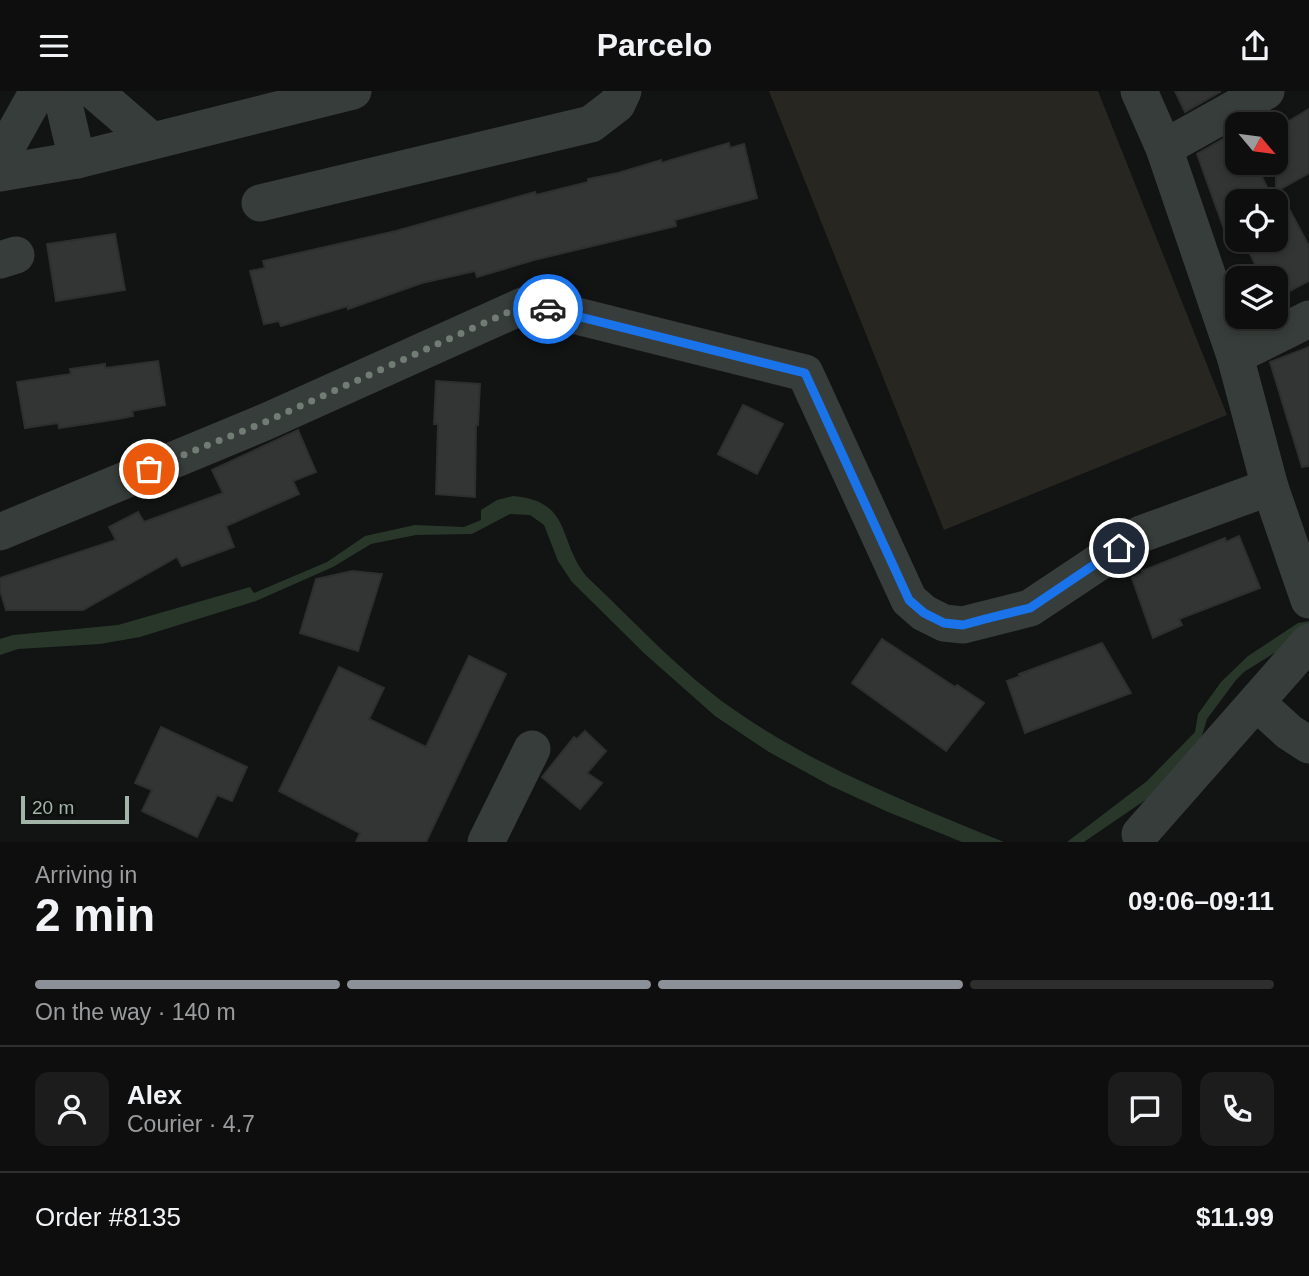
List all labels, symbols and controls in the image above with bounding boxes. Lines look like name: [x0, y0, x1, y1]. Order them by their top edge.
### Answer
icon: menu: [35, 27, 73, 65]
text: Parcelo: [597, 27, 712, 63]
icon: share: [1236, 27, 1274, 65]
north arrow: [1225, 112, 1288, 175]
map controls: [1225, 112, 1288, 329]
button: locate: [1225, 189, 1288, 252]
button: layers: [1225, 266, 1288, 329]
courier: [513, 274, 583, 344]
icon: car: [529, 290, 567, 328]
pin: [119, 439, 179, 499]
icon: bag: [130, 450, 168, 488]
pin: [1089, 518, 1149, 578]
icon: home: [1100, 529, 1138, 567]
scale bar: [21, 793, 130, 825]
text: 20 m: [32, 797, 74, 818]
text: Arriving in: [35, 862, 137, 888]
text: 09:06–09:11: [1128, 886, 1274, 916]
text: 2 min: [35, 889, 155, 941]
text: On the way · 140 m: [35, 999, 236, 1025]
button: person: [35, 1072, 109, 1146]
button: chat: [1108, 1072, 1182, 1146]
button: phone: [1200, 1072, 1274, 1146]
text: Alex: [127, 1080, 182, 1110]
text: Courier · 4.7: [127, 1111, 255, 1137]
text: Order #8135: [35, 1202, 181, 1232]
text: $11.99: [1196, 1202, 1274, 1232]

